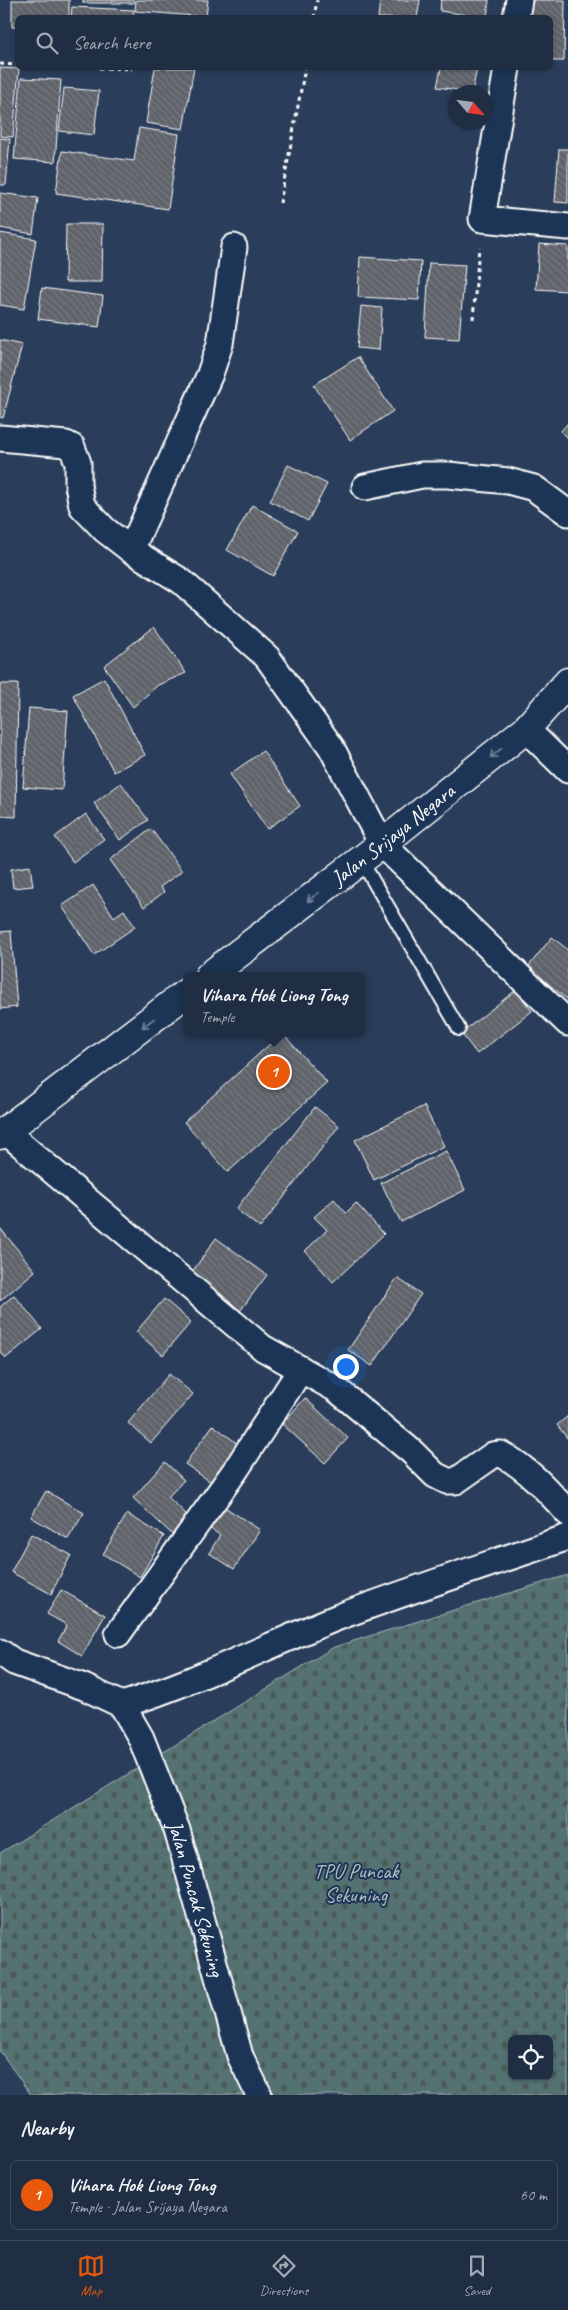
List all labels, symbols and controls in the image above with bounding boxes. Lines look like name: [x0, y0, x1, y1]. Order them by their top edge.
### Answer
search box: [15, 15, 553, 70]
icon: search: [33, 29, 61, 57]
text: Search here: [73, 31, 150, 55]
north arrow: [448, 85, 493, 130]
one-way arrow: [490, 747, 503, 758]
street label: Jalan Srijaya Negara: [325, 777, 461, 892]
one-way arrow: [307, 891, 320, 902]
popup: [183, 972, 365, 1037]
text: Vihara Hok Liong Tong: [200, 983, 348, 1007]
text: Temple: [200, 1007, 234, 1027]
one-way arrow: [142, 1017, 155, 1028]
pin: 1: [258, 1053, 290, 1091]
your location: [333, 1354, 359, 1380]
street label: Jalan Puncak Sekuning: [161, 1816, 231, 1981]
park label: TPU Puncak Sekuning: [314, 1858, 400, 1908]
map controls: [508, 2035, 553, 2080]
button: locate: [508, 2035, 553, 2080]
text: Nearby: [20, 2115, 73, 2141]
text: Vihara Hok Liong Tong: [68, 2173, 215, 2197]
text: 1: [33, 2185, 41, 2205]
text: 60 m: [520, 2185, 547, 2205]
text: Temple · Jalan Srijaya Negara: [68, 2197, 227, 2217]
tab: Map: [77, 2252, 105, 2299]
tab: Directions: [260, 2252, 308, 2299]
tab: Saved: [463, 2252, 491, 2299]

